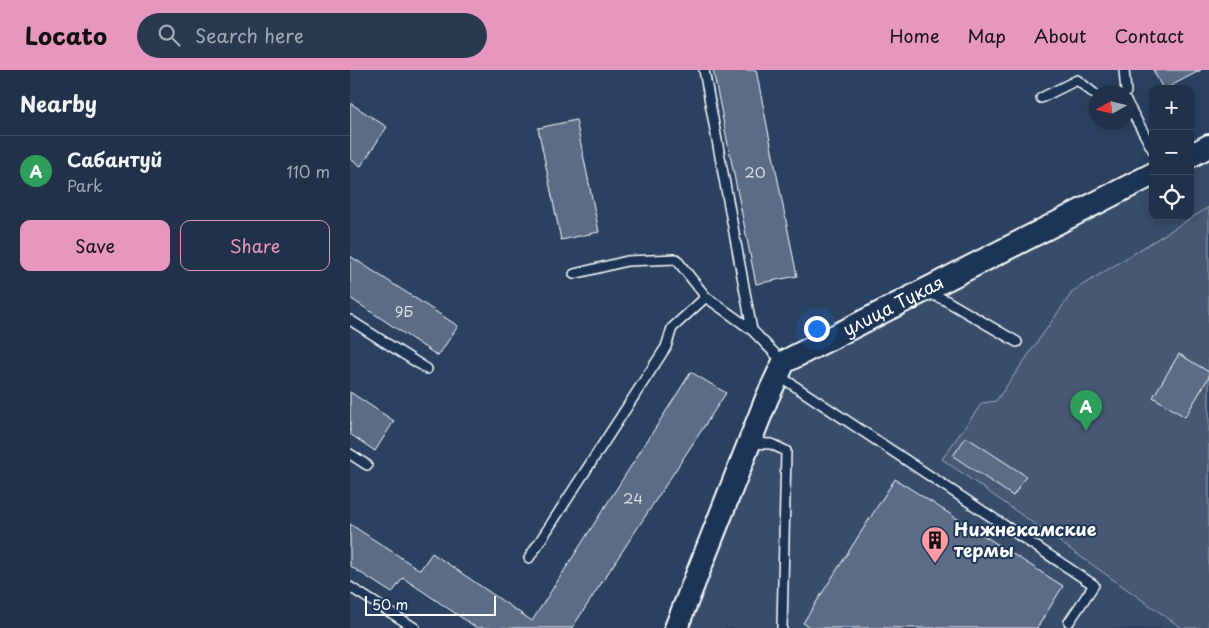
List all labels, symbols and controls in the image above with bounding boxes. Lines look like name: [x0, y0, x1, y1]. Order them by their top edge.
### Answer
search box: [137, 13, 487, 58]
text: Locato: [25, 17, 107, 53]
icon: search: [155, 21, 183, 49]
text: Search here: [195, 21, 304, 49]
text: Home: [889, 22, 939, 49]
text: Map: [967, 22, 1006, 49]
text: About: [1034, 22, 1086, 49]
text: Contact: [1114, 22, 1184, 49]
north arrow: [1089, 85, 1134, 130]
map controls: [1149, 85, 1194, 220]
button: +: [1149, 85, 1194, 130]
text: Nearby: [20, 87, 97, 119]
button: −: [1149, 130, 1194, 175]
text: Сабантуй: [67, 145, 163, 173]
text: A: [30, 159, 42, 183]
text: 110 m: [287, 159, 330, 183]
house number: 20: [744, 160, 766, 183]
text: Park: [67, 173, 103, 197]
button: locate: [1149, 175, 1194, 220]
button: Save: [20, 220, 170, 271]
button: Share: [180, 220, 330, 271]
street label: улица Тукая: [837, 268, 948, 342]
house number: 9Б: [395, 299, 414, 322]
your location: [804, 316, 830, 342]
pin: A: [1070, 390, 1102, 431]
house number: 24: [623, 486, 643, 509]
place label: Нижнекамские термы: [953, 515, 1097, 563]
building icon: Нижнекамские термы: [920, 525, 950, 564]
scale bar: [365, 593, 496, 616]
text: 50 m: [372, 594, 408, 615]

